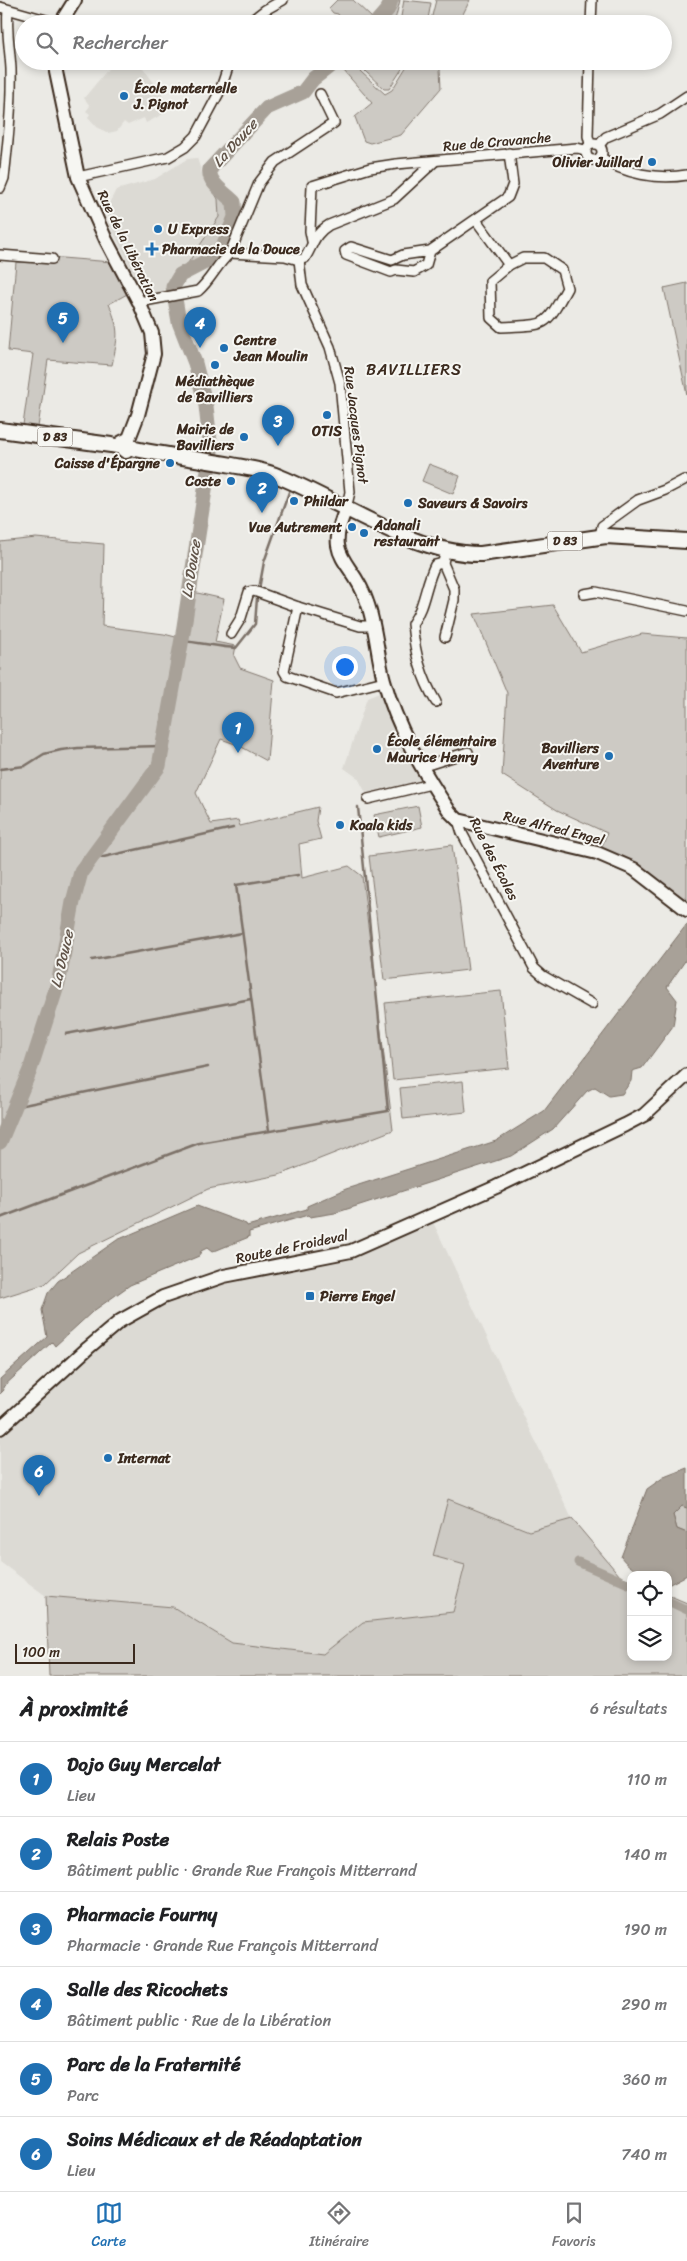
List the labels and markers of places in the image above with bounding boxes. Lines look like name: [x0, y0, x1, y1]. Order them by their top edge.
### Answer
place label: École maternelle J. Pignot: [133, 76, 237, 117]
marker: École maternelle J. Pignot: [118, 90, 130, 102]
place label: Olivier Juillard: [552, 150, 644, 175]
marker: Olivier Juillard: [646, 156, 658, 168]
place label: U Express: [168, 217, 230, 242]
marker: U Express: [152, 223, 164, 235]
place label: Pharmacie de la Douce: [162, 237, 300, 262]
marker: Pharmacie de la Douce: [146, 243, 158, 255]
pin: 5: [47, 302, 79, 343]
pin: 4: [184, 307, 216, 348]
place label: Centre Jean Moulin: [233, 328, 308, 369]
marker: Centre Jean Moulin: [218, 342, 230, 354]
marker: Médiathèque de Bavilliers: [209, 359, 221, 371]
place label: Médiathèque de Bavilliers: [174, 369, 255, 410]
pin: 3: [262, 405, 294, 446]
marker: OTIS: [321, 409, 333, 421]
place label: Mairie de Bavilliers: [176, 417, 235, 458]
place label: OTIS: [311, 419, 342, 444]
marker: Mairie de Bavilliers: [238, 431, 250, 443]
place label: Caisse d'Épargne: [54, 451, 161, 476]
marker: Caisse d'Épargne: [164, 457, 176, 469]
place label: Coste: [184, 469, 222, 494]
pin: 2: [246, 472, 278, 513]
marker: Coste: [225, 475, 237, 487]
place label: Phildar: [304, 489, 349, 514]
place label: Saveurs & Savoirs: [417, 491, 528, 516]
marker: Phildar: [288, 495, 300, 507]
marker: Saveurs & Savoirs: [402, 497, 414, 509]
place label: Adanali restaurant: [373, 513, 441, 554]
place label: Vue Autrement: [249, 515, 343, 540]
marker: Vue Autrement: [346, 521, 358, 533]
marker: Adanali restaurant: [358, 527, 370, 539]
pin: 1: [222, 712, 254, 753]
place label: École élémentaire Maurice Henry: [386, 729, 496, 770]
place label: Bavilliers Aventure: [542, 736, 600, 777]
marker: École élémentaire Maurice Henry: [371, 743, 383, 755]
marker: Bavilliers Aventure: [603, 750, 615, 762]
place label: Koala kids: [349, 813, 413, 838]
marker: Koala kids: [334, 819, 346, 831]
place label: Pierre Engel: [320, 1284, 396, 1309]
marker: Pierre Engel: [304, 1290, 316, 1302]
place label: Internat: [117, 1446, 172, 1471]
marker: Internat: [102, 1452, 114, 1464]
pin: 6: [23, 1455, 55, 1496]

